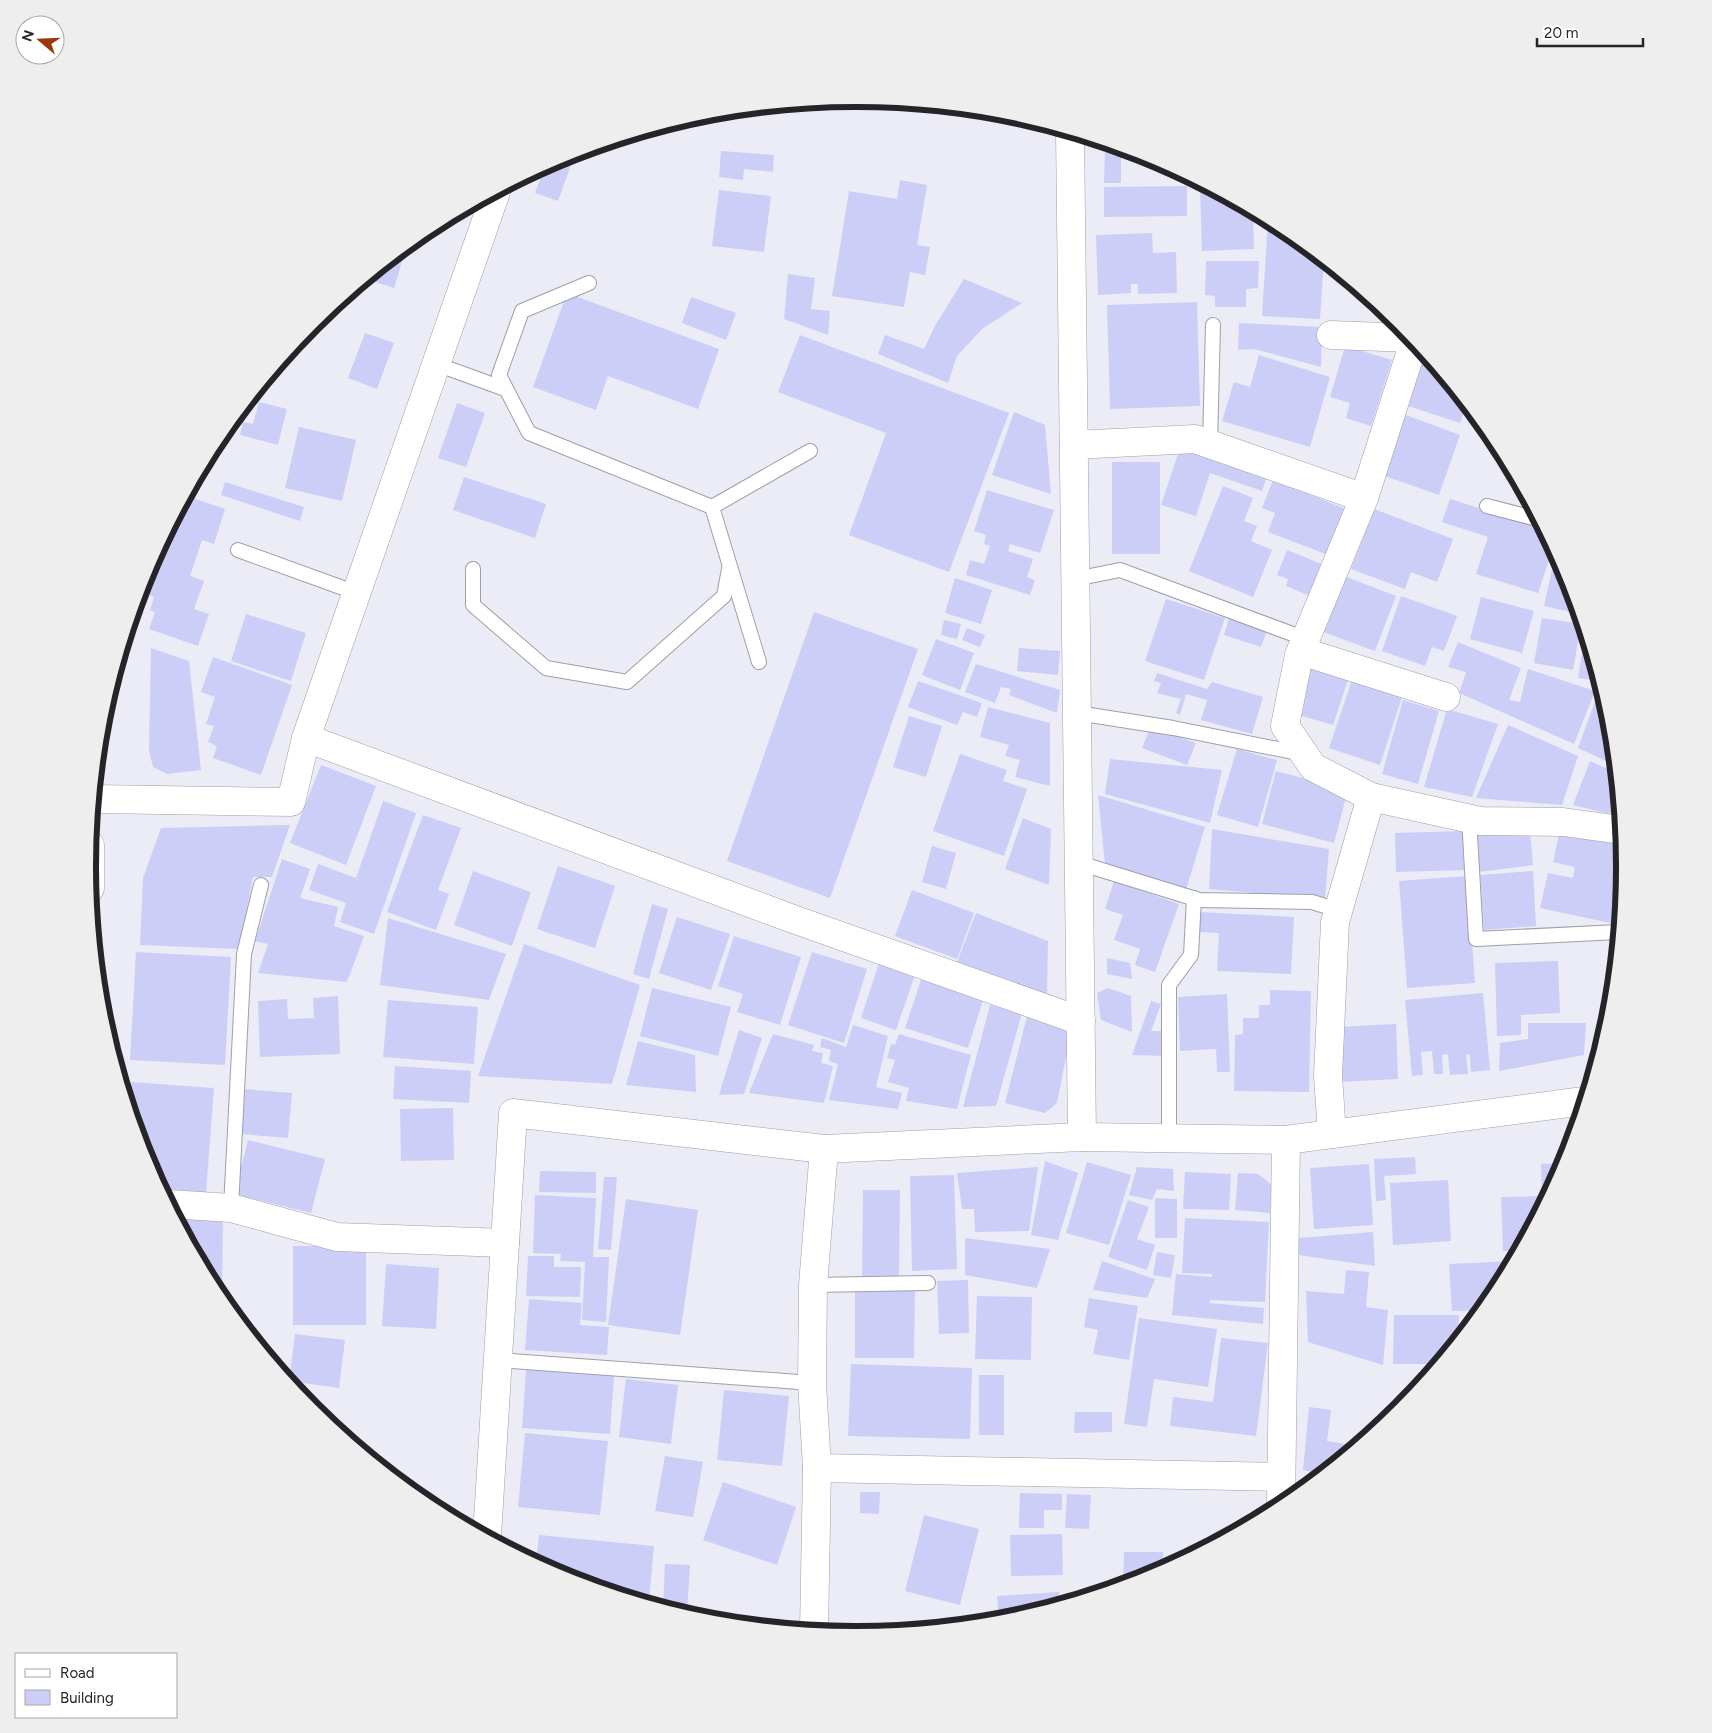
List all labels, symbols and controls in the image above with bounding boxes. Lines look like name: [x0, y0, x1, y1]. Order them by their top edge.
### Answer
north arrow: [15, 15, 65, 65]
scale bar: [1537, 15, 1643, 47]
text: 20 m: [1544, 24, 1578, 42]
text: N: [18, 28, 38, 44]
legend: [15, 1653, 178, 1718]
text: Road: [60, 1664, 95, 1682]
text: Building: [60, 1689, 114, 1707]

